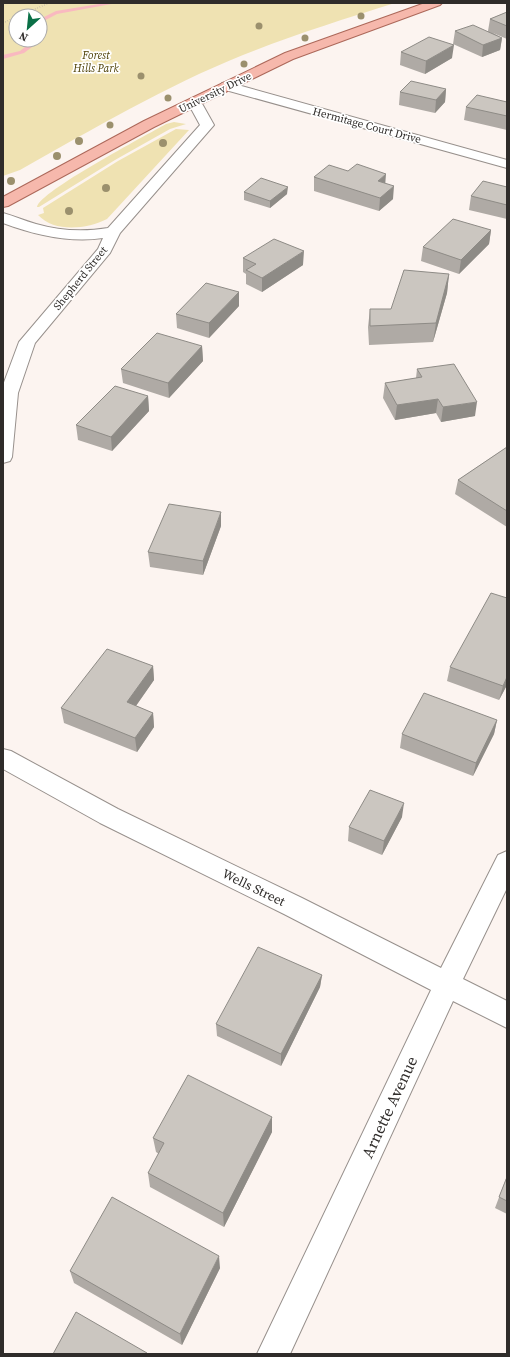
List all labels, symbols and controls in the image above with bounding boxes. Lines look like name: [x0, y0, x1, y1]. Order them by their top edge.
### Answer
north arrow: [8, 8, 48, 48]
text: N: [17, 28, 31, 45]
park label: Forest Hills Park: [72, 48, 119, 76]
street label: University Drive: [176, 68, 254, 117]
street label: Hermitage Court Drive: [311, 104, 423, 147]
street label: Shepherd Street: [50, 243, 111, 313]
street label: Wells Street: [219, 865, 289, 910]
street label: Arnette Avenue: [356, 1052, 422, 1162]

